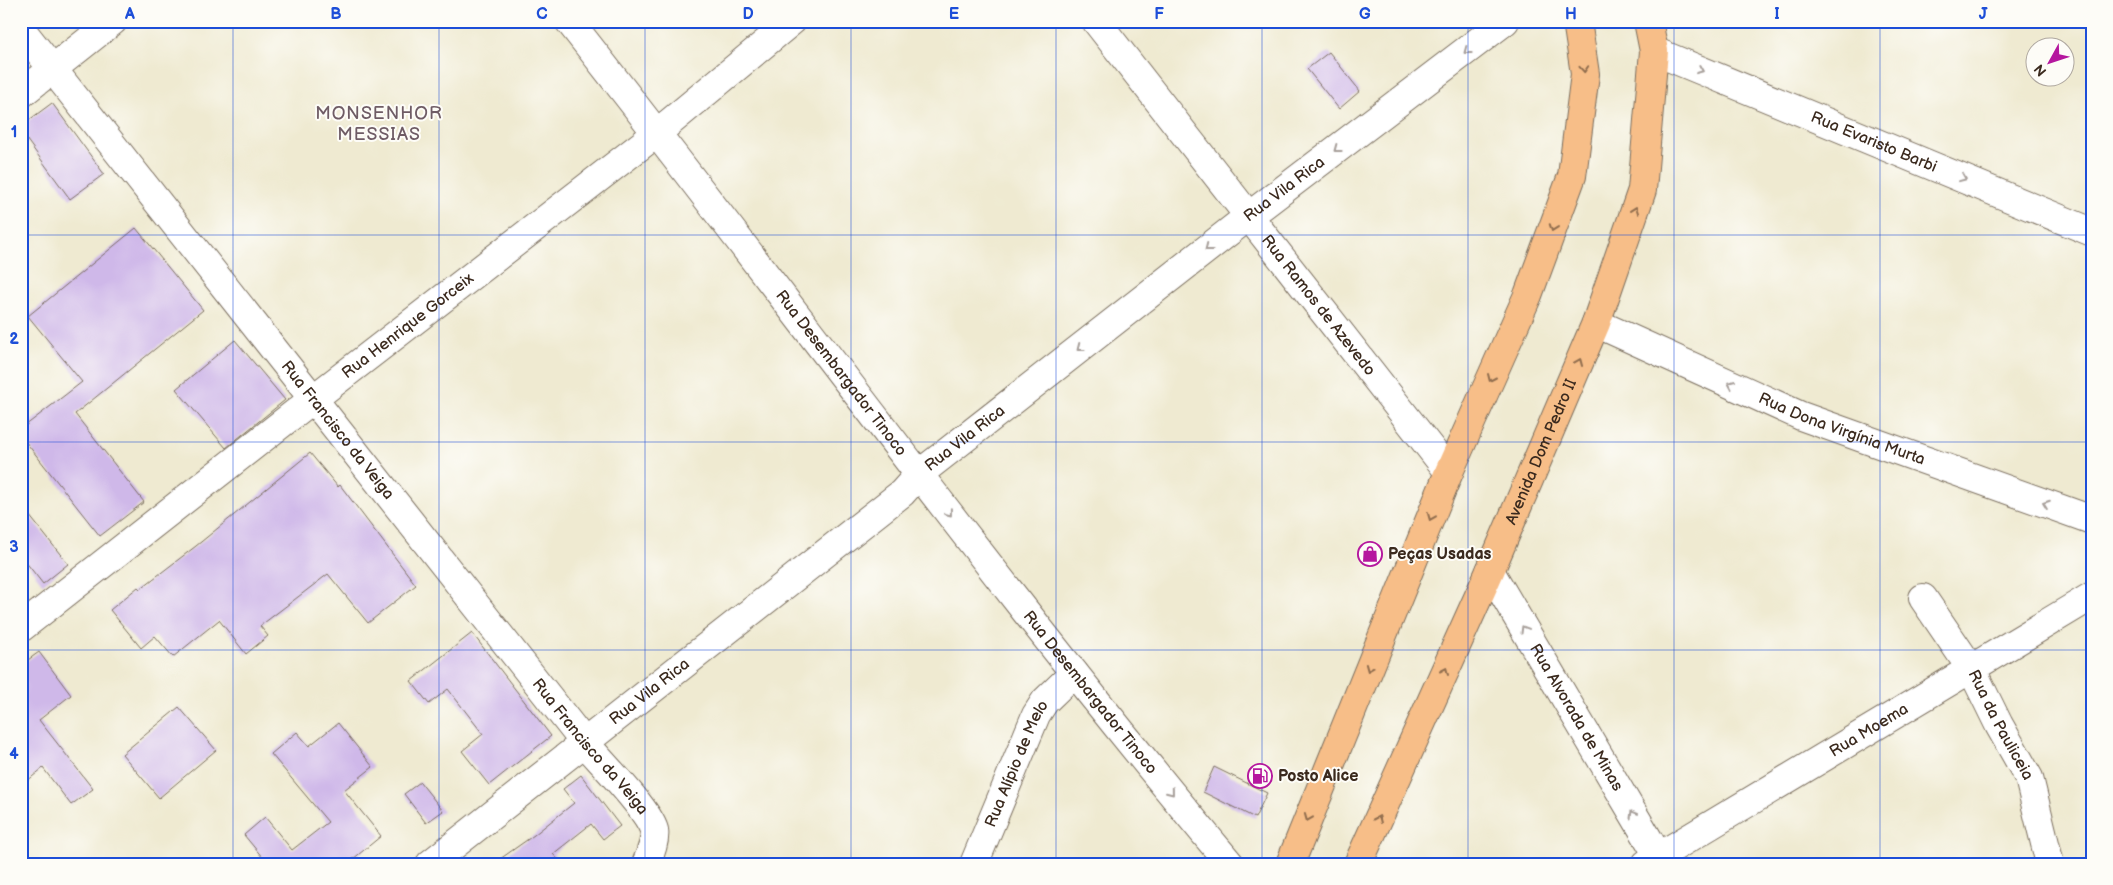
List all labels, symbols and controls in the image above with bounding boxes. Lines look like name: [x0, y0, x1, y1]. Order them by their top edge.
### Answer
text: A: [124, 5, 135, 24]
text: B: [330, 5, 342, 24]
text: C: [536, 5, 548, 24]
text: D: [742, 5, 754, 24]
text: E: [949, 5, 959, 24]
text: F: [1154, 5, 1164, 24]
text: G: [1359, 5, 1371, 24]
text: H: [1565, 5, 1577, 24]
text: I: [1774, 5, 1780, 24]
text: J: [1979, 5, 1988, 24]
north arrow: [2026, 38, 2076, 88]
one-way arrow: [1464, 45, 1473, 53]
text: N: [2031, 61, 2050, 80]
one-way arrow: [1695, 64, 1703, 74]
one-way arrow: [1578, 66, 1589, 74]
district label: MONSENHOR MESSIAS: [315, 103, 443, 145]
street label: Rua Evaristo Barbi: [1808, 107, 1940, 176]
text: 1: [11, 123, 17, 142]
one-way arrow: [1333, 143, 1343, 152]
street label: Rua Vila Rica: [1240, 152, 1328, 226]
one-way arrow: [1958, 172, 1967, 183]
one-way arrow: [1629, 206, 1639, 215]
one-way arrow: [1549, 223, 1559, 231]
street label: Rua Ramos de Azevedo: [1258, 231, 1379, 379]
one-way arrow: [1204, 242, 1214, 251]
street label: Rua Henrique Gorceix: [338, 268, 478, 383]
street label: Rua Desembargador Tinoco: [772, 286, 911, 460]
text: 2: [9, 330, 19, 349]
one-way arrow: [1077, 343, 1086, 351]
street label: Rua Francisco da Veiga: [277, 357, 398, 503]
one-way arrow: [1573, 358, 1584, 367]
one-way arrow: [1487, 373, 1498, 382]
street label: Avenida Dom Pedro II: [1501, 376, 1581, 528]
one-way arrow: [1727, 379, 1736, 390]
street label: Rua Dona Virgínia Murta: [1756, 389, 1928, 469]
street label: Rua Vila Rica: [921, 401, 1009, 475]
one-way arrow: [2042, 500, 2051, 510]
one-way arrow: [943, 507, 952, 517]
one-way arrow: [1426, 512, 1437, 521]
text: 3: [9, 538, 19, 557]
shop icon: Peças Usadas: [1357, 541, 1383, 567]
place label: Peças Usadas: [1388, 545, 1492, 564]
street label: Rua Desembargador Tinoco: [1019, 607, 1161, 778]
one-way arrow: [1520, 626, 1530, 635]
street label: Rua Alvorada de Minas: [1526, 641, 1627, 794]
street label: Rua Vila Rica: [606, 654, 693, 729]
one-way arrow: [1365, 663, 1376, 672]
one-way arrow: [1439, 667, 1449, 676]
street label: Rua da Pauliceia: [1964, 667, 2038, 783]
street label: Rua Francisco da Veiga: [528, 675, 652, 818]
street label: Rua Alípio de Melo: [981, 697, 1052, 830]
street label: Rua Moema: [1826, 699, 1912, 761]
text: 4: [9, 745, 19, 764]
fuel station icon: Posto Alice: [1247, 763, 1273, 789]
place label: Posto Alice: [1278, 767, 1359, 786]
one-way arrow: [1165, 787, 1174, 796]
one-way arrow: [1630, 811, 1640, 820]
one-way arrow: [1304, 813, 1314, 822]
one-way arrow: [1372, 815, 1383, 824]

